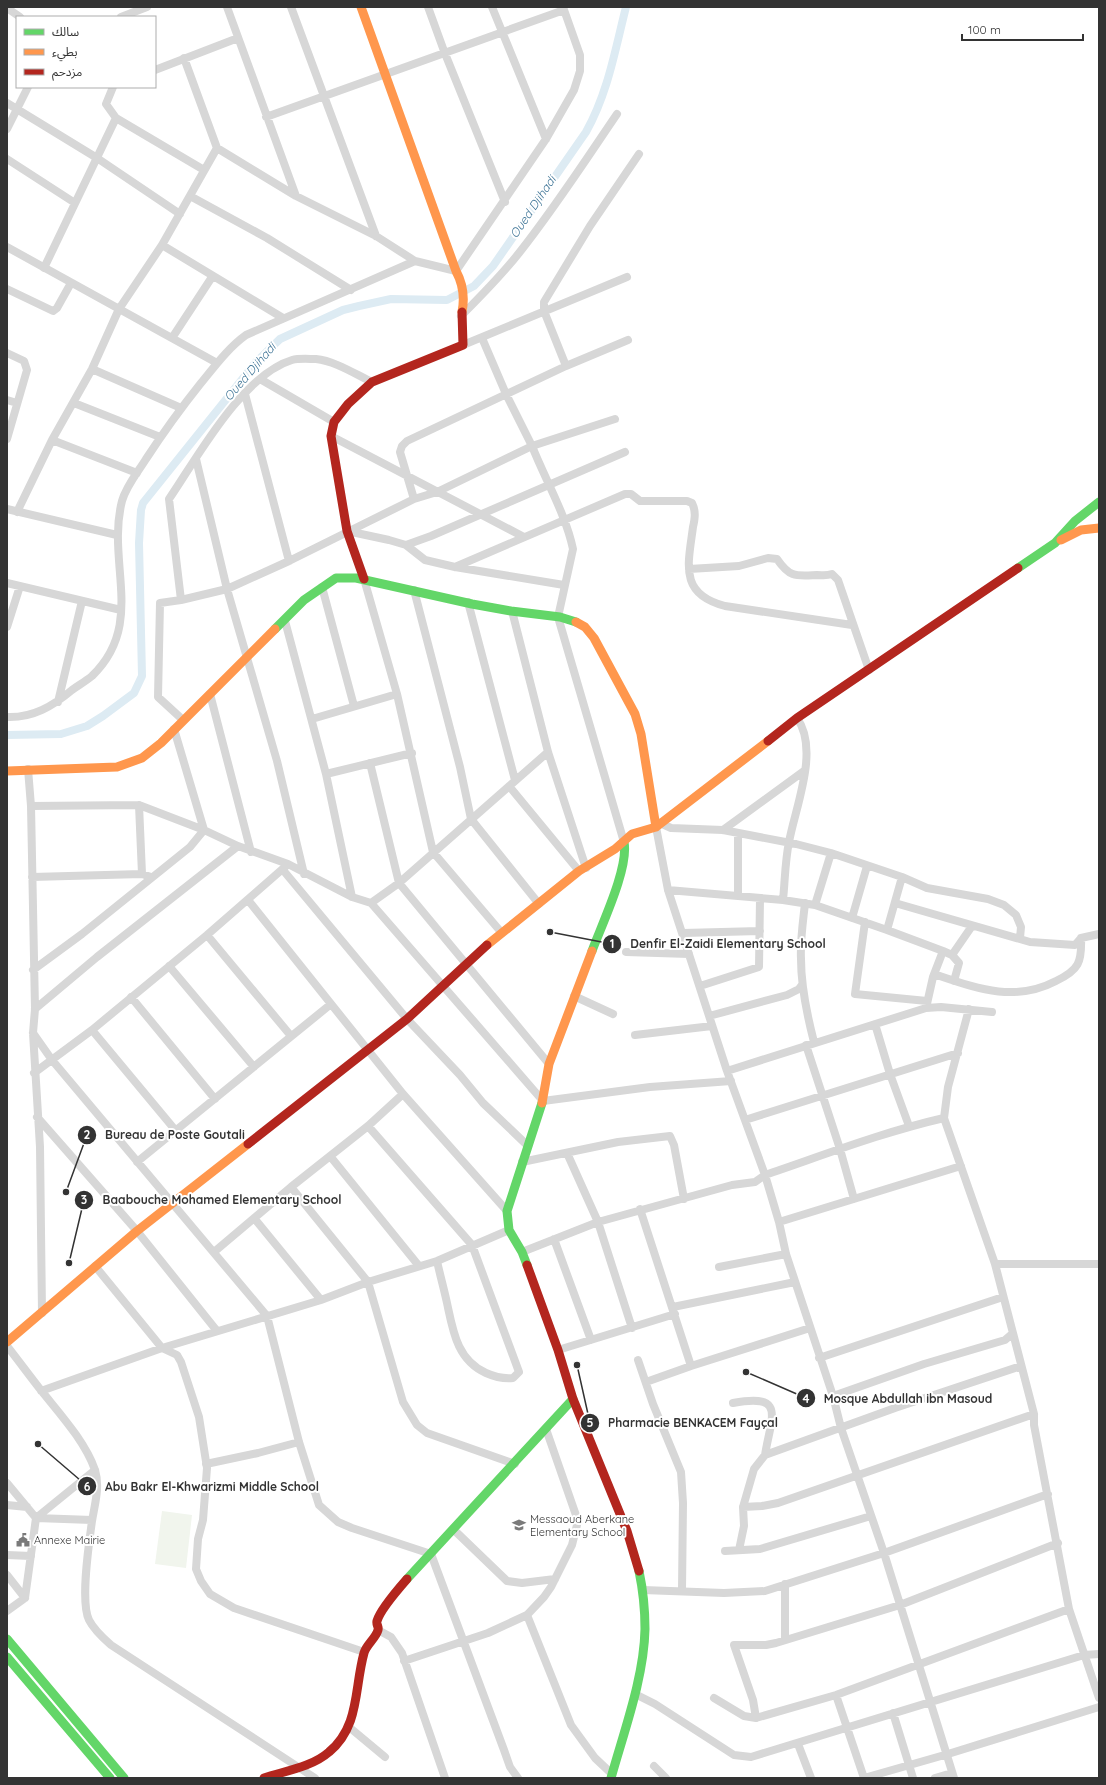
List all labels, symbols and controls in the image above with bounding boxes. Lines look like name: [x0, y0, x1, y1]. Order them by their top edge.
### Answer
legend: [16, 16, 156, 88]
scale bar: [962, 16, 1083, 42]
text: 100 m: [968, 22, 1001, 37]
text: سالك: [52, 24, 79, 39]
text: بطيء: [52, 44, 78, 62]
text: مزدحم: [52, 64, 82, 81]
water label: Oued Djihadi: [506, 172, 560, 241]
water label: Oued Djihadi: [220, 339, 280, 404]
callout: Denfir El-Zaidi Elementary School: [602, 932, 833, 956]
text: 1: [610, 936, 614, 951]
text: Denfir El-Zaidi Elementary School: [630, 936, 826, 951]
callout: Bureau de Poste Goutali: [77, 1123, 253, 1147]
text: 2: [84, 1127, 91, 1142]
text: Bureau de Poste Goutali: [105, 1127, 245, 1142]
callout: Baabouche Mohamed Elementary School: [74, 1188, 349, 1212]
text: 3: [81, 1192, 87, 1207]
text: Baabouche Mohamed Elementary School: [103, 1192, 341, 1207]
callout: Mosque Abdullah ibn Masoud: [796, 1386, 1000, 1410]
text: 4: [802, 1391, 810, 1406]
text: Mosque Abdullah ibn Masoud: [824, 1391, 992, 1406]
callout: Pharmacie BENKACEM Fayçal: [580, 1411, 785, 1435]
text: 5: [587, 1415, 594, 1430]
text: Pharmacie BENKACEM Fayçal: [608, 1415, 778, 1430]
callout: Abu Bakr El-Khwarizmi Middle School: [77, 1474, 327, 1498]
text: 6: [84, 1479, 91, 1494]
text: Abu Bakr El-Khwarizmi Middle School: [105, 1479, 319, 1494]
place label: Messaoud Aberkane Elementary School: [530, 1512, 634, 1539]
school or university icon: Messaoud Aberkane Elementary School: [511, 1517, 527, 1533]
public building icon: Annexe Mairie: [15, 1532, 31, 1548]
place label: Annexe Mairie: [34, 1533, 105, 1547]

